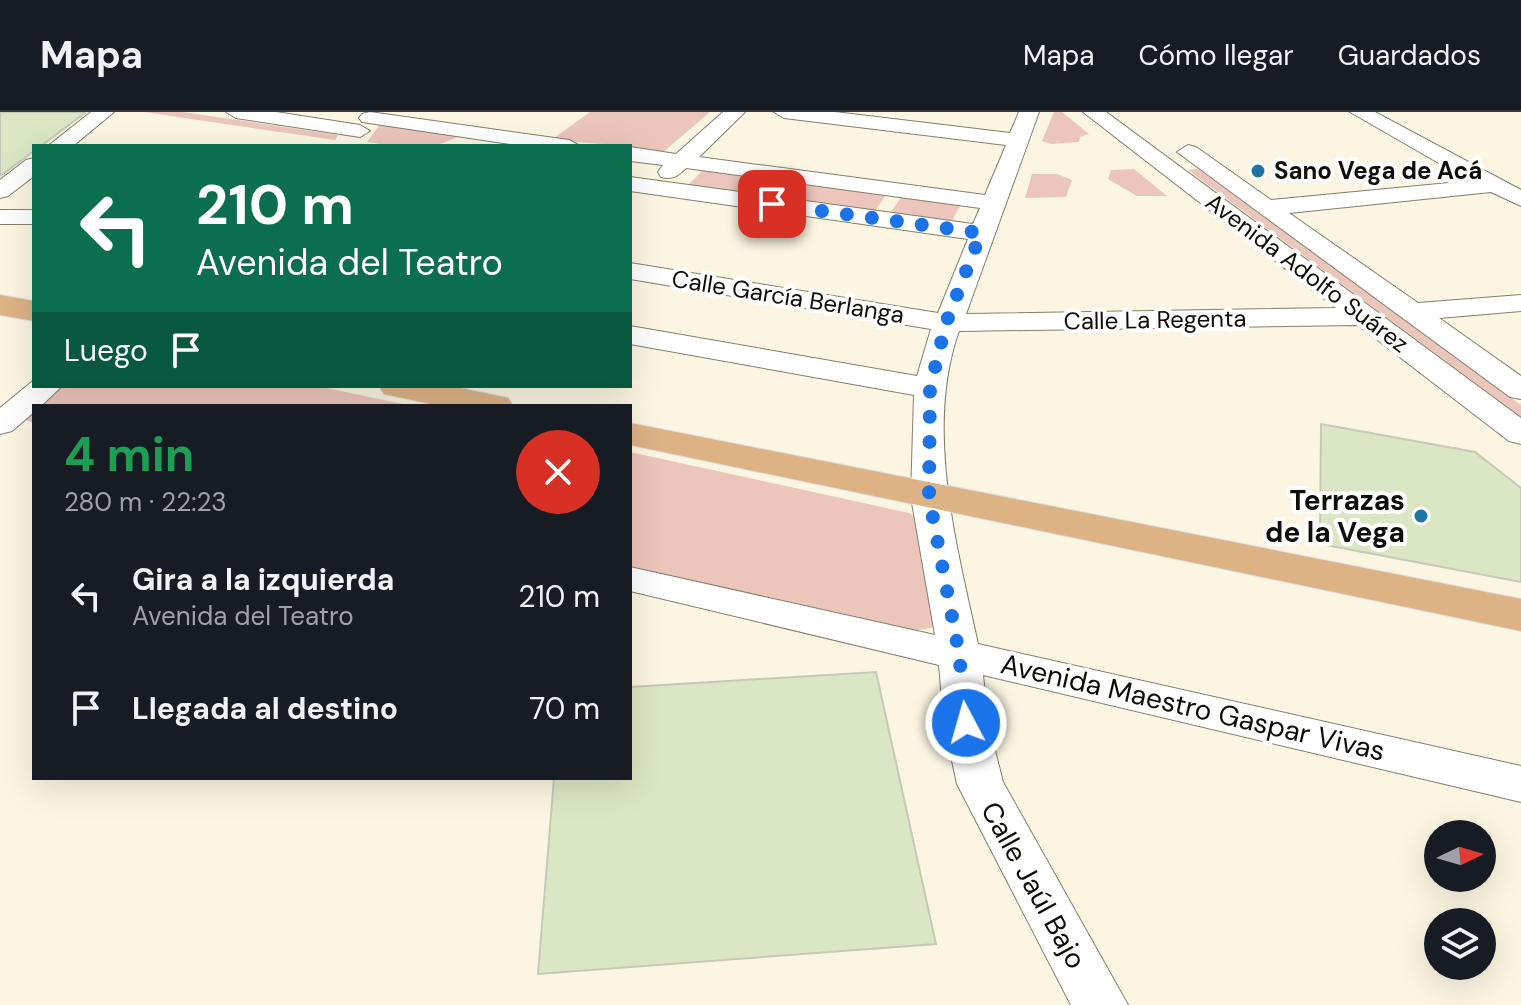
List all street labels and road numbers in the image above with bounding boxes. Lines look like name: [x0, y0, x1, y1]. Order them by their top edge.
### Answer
street label: Avenida Adolfo Suárez: [1200, 186, 1415, 359]
street label: Calle García Berlanga: [670, 263, 906, 330]
street label: Calle La Regenta: [1063, 302, 1247, 337]
street label: Avenida Maestro Gaspar Vivas: [997, 645, 1389, 770]
street label: Calle Jaúl Bajo: [972, 795, 1095, 975]

